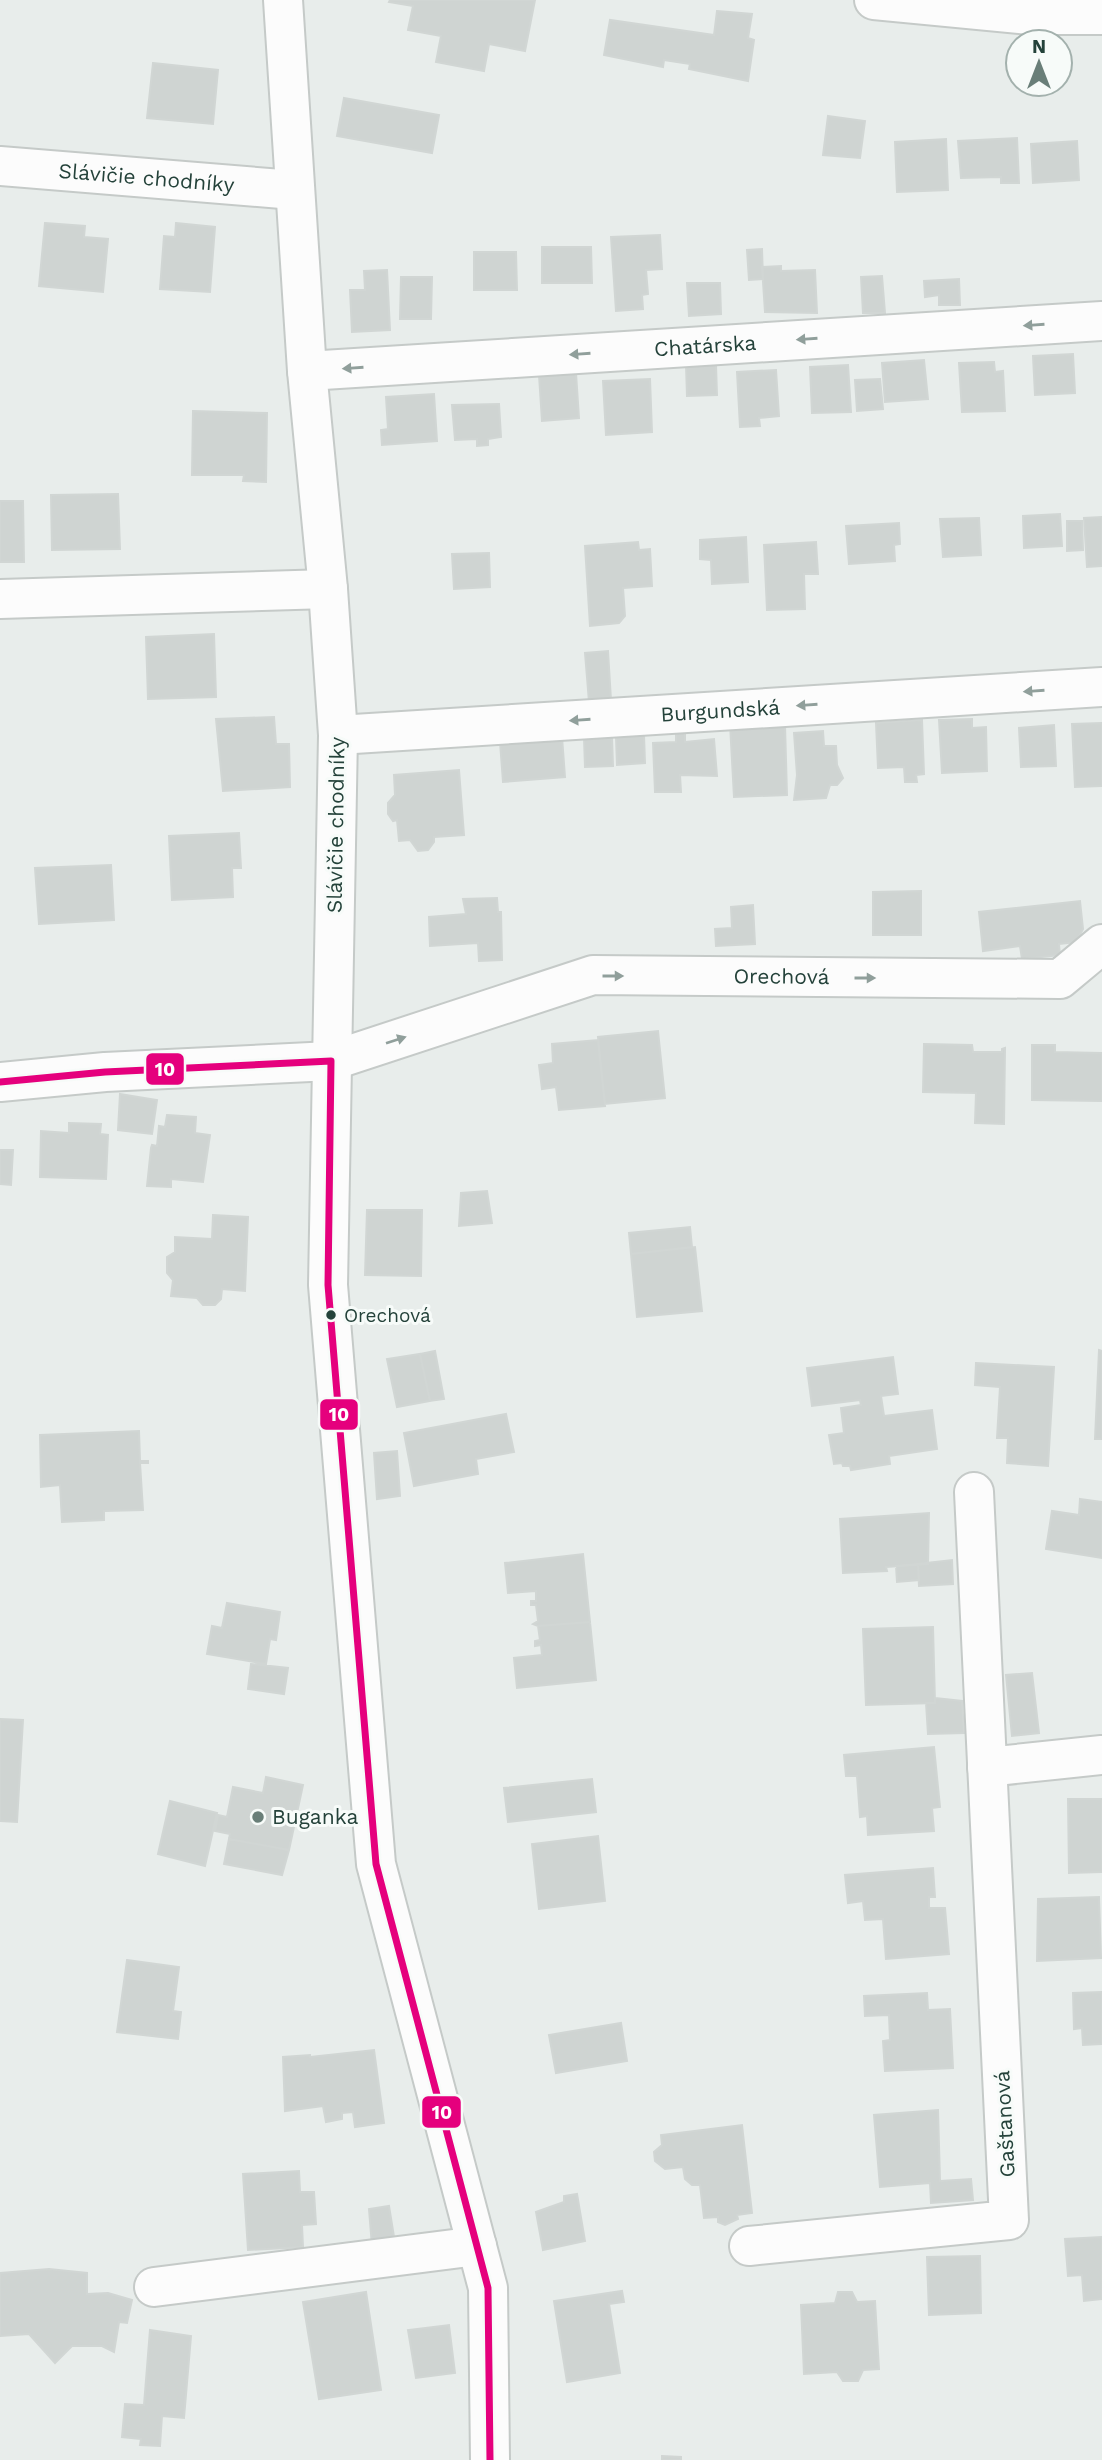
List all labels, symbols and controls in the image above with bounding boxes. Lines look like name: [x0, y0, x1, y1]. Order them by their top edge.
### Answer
north arrow: [1004, 28, 1074, 98]
text: N: [1032, 35, 1046, 58]
street label: Slávičie chodníky: [58, 158, 236, 197]
one-way arrow: [1023, 320, 1045, 331]
street label: Chatárska: [653, 330, 757, 361]
one-way arrow: [796, 334, 818, 345]
one-way arrow: [569, 349, 591, 360]
one-way arrow: [342, 363, 364, 374]
one-way arrow: [1023, 686, 1045, 697]
street label: Burgundská: [660, 694, 781, 727]
one-way arrow: [796, 700, 818, 711]
one-way arrow: [569, 715, 591, 726]
street label: Slávičie chodníky: [321, 736, 350, 913]
street label: Orechová: [733, 963, 830, 989]
one-way arrow: [602, 970, 624, 981]
one-way arrow: [854, 972, 876, 984]
one-way arrow: [385, 1034, 406, 1045]
line badge: 10: [145, 1052, 185, 1086]
text: 10: [155, 1058, 175, 1081]
place label: Orechová: [344, 1304, 431, 1327]
marker: Orechová: [324, 1308, 338, 1322]
line badge: 10: [319, 1398, 359, 1431]
text: 10: [329, 1403, 349, 1426]
place label: Buganka: [272, 1804, 358, 1829]
marker: Buganka: [250, 1809, 266, 1825]
street label: Gaštanová: [989, 2070, 1020, 2178]
line badge: 10: [421, 2095, 462, 2129]
text: 10: [432, 2101, 452, 2124]

